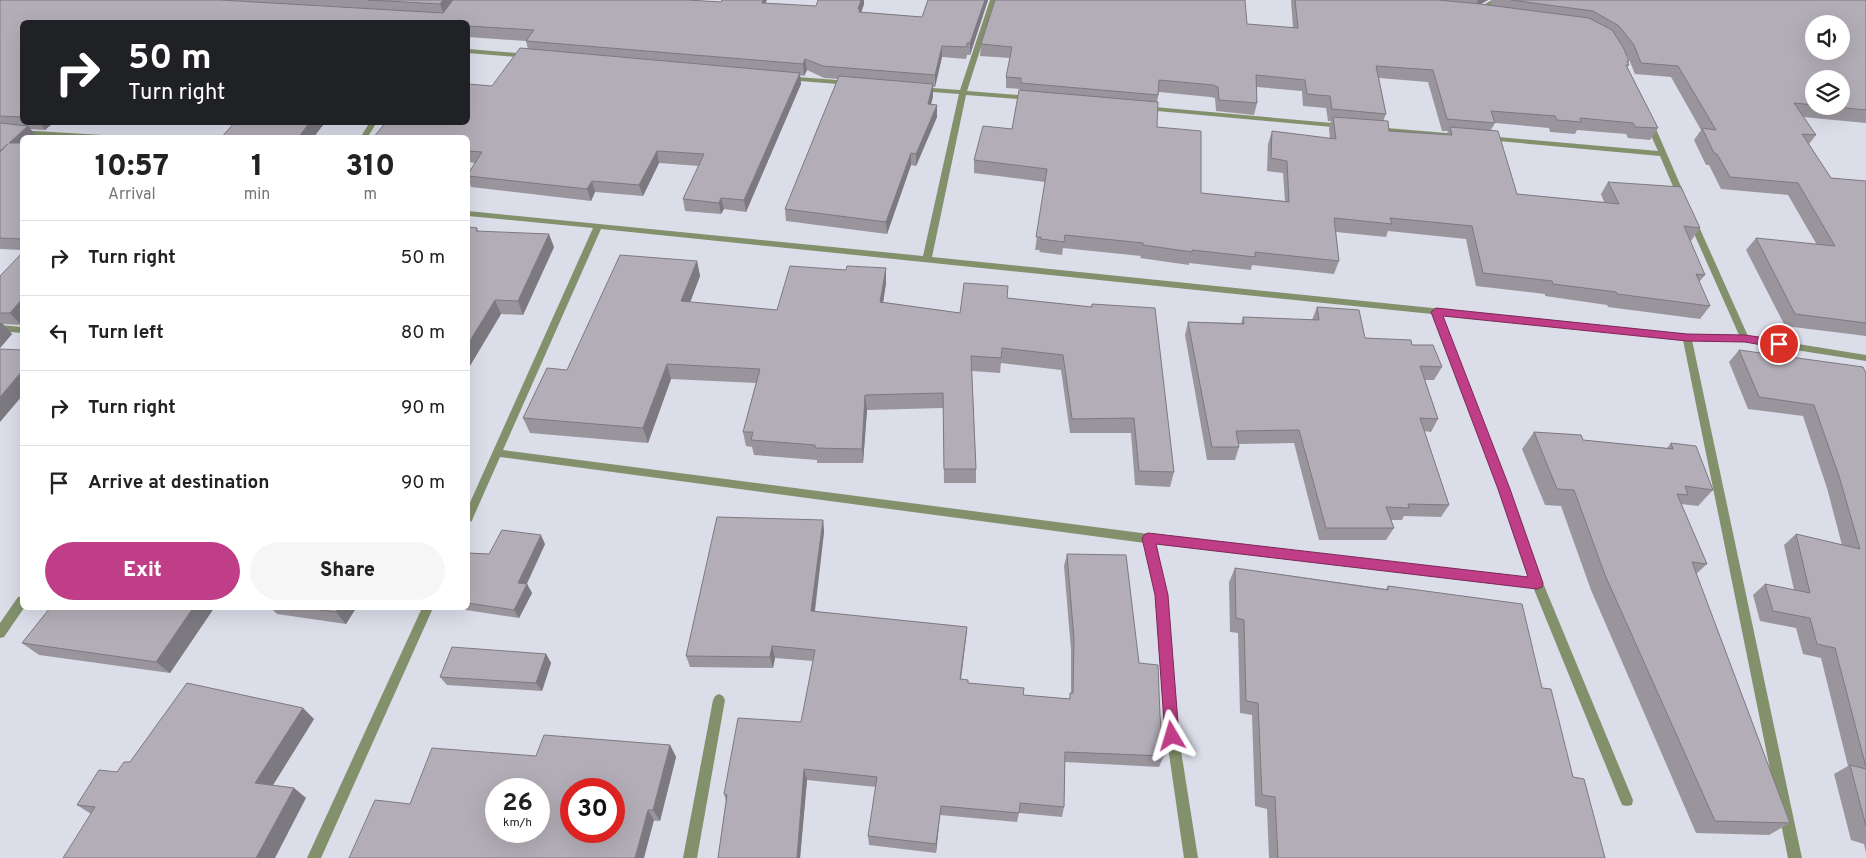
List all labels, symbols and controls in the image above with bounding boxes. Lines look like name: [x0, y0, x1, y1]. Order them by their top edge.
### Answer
map controls: [1805, 15, 1850, 115]
button: sound: [1805, 15, 1850, 60]
text: 50 m: [128, 37, 212, 81]
icon: right: [45, 40, 110, 105]
button: layers: [1805, 70, 1850, 115]
text: Turn right: [128, 80, 225, 107]
text: 10:57: [95, 149, 169, 186]
text: 1: [251, 149, 263, 186]
text: 310: [345, 149, 395, 186]
text: Arrival: [108, 185, 156, 205]
text: min: [244, 185, 270, 205]
text: m: [363, 185, 377, 205]
icon: right: [45, 244, 73, 272]
text: Turn right: [88, 246, 176, 270]
text: 50 m: [400, 246, 445, 270]
icon: left: [45, 319, 73, 347]
text: Turn left: [88, 321, 164, 345]
text: 80 m: [401, 321, 445, 345]
pin: [1758, 323, 1800, 365]
icon: arrive: [1765, 330, 1793, 358]
icon: right: [45, 394, 73, 422]
text: Turn right: [88, 396, 176, 420]
text: 90 m: [401, 396, 445, 420]
icon: arrive: [45, 469, 73, 497]
text: Arrive at destination: [88, 471, 269, 495]
text: 90 m: [401, 471, 445, 495]
button: Exit: [45, 542, 240, 600]
button: Share: [250, 542, 445, 600]
position arrow: [1145, 709, 1197, 761]
speed limit sign: 30: [560, 778, 625, 843]
text: 26: [502, 788, 533, 820]
text: km/h: [503, 815, 532, 831]

